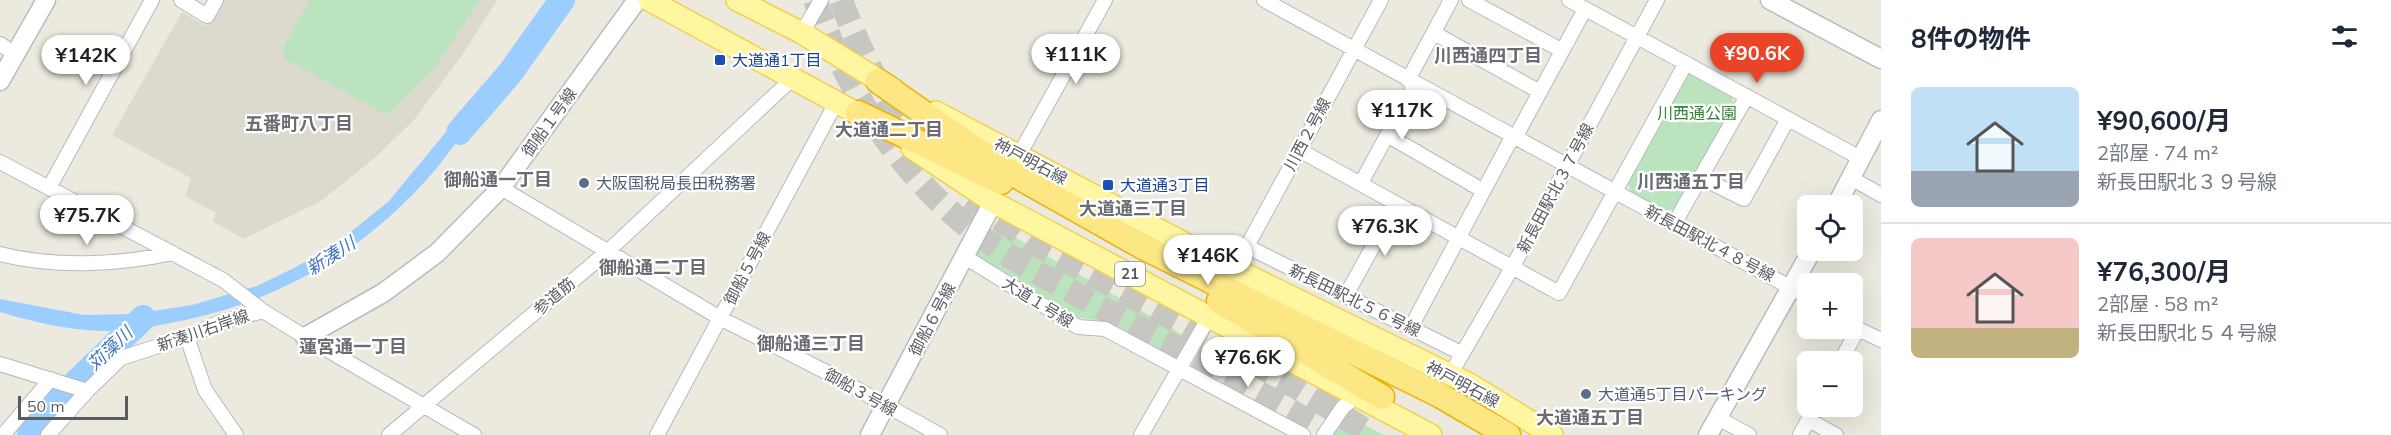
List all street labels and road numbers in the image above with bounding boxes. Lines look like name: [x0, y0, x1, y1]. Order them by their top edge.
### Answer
street label: 御船１号線: [517, 84, 581, 160]
street label: 川西２号線: [1279, 94, 1335, 174]
street label: 新長田駅北３７号線: [1512, 120, 1598, 256]
street label: 神戸明石線: [991, 133, 1071, 189]
street label: 新長田駅北４８号線: [1642, 200, 1778, 286]
street label: 御船５号線: [719, 228, 775, 308]
street label: 新長田駅北５６号線: [1286, 259, 1424, 341]
road number: 21: [1115, 262, 1145, 286]
street label: 大道１号線: [999, 272, 1077, 332]
street label: 参道筋: [529, 273, 579, 319]
street label: 御船６号線: [904, 279, 960, 359]
street label: 新湊川右岸線: [154, 305, 252, 355]
street label: 神戸明石線: [1423, 356, 1503, 412]
street label: 御船３号線: [821, 364, 901, 420]

